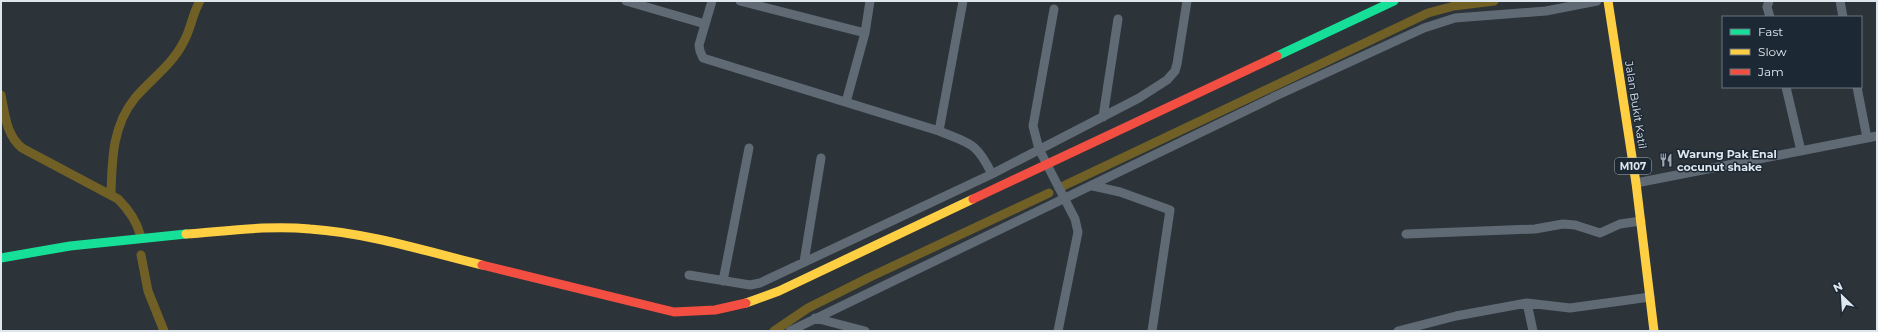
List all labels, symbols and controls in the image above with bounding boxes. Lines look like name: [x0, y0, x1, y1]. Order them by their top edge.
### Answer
legend: [1722, 16, 1862, 88]
text: Fast: [1758, 24, 1783, 39]
text: Slow: [1758, 44, 1787, 59]
street label: Jalan Bukit Katil: [1622, 59, 1650, 150]
text: Jam: [1757, 64, 1784, 79]
place label: Warung Pak Enal cocunut shake: [1677, 147, 1777, 174]
restaurant icon: Warung Pak Enal cocunut shake: [1658, 152, 1674, 168]
road number: M107: [1615, 158, 1651, 174]
north arrow: [1822, 276, 1862, 316]
text: N: [1831, 279, 1845, 295]

